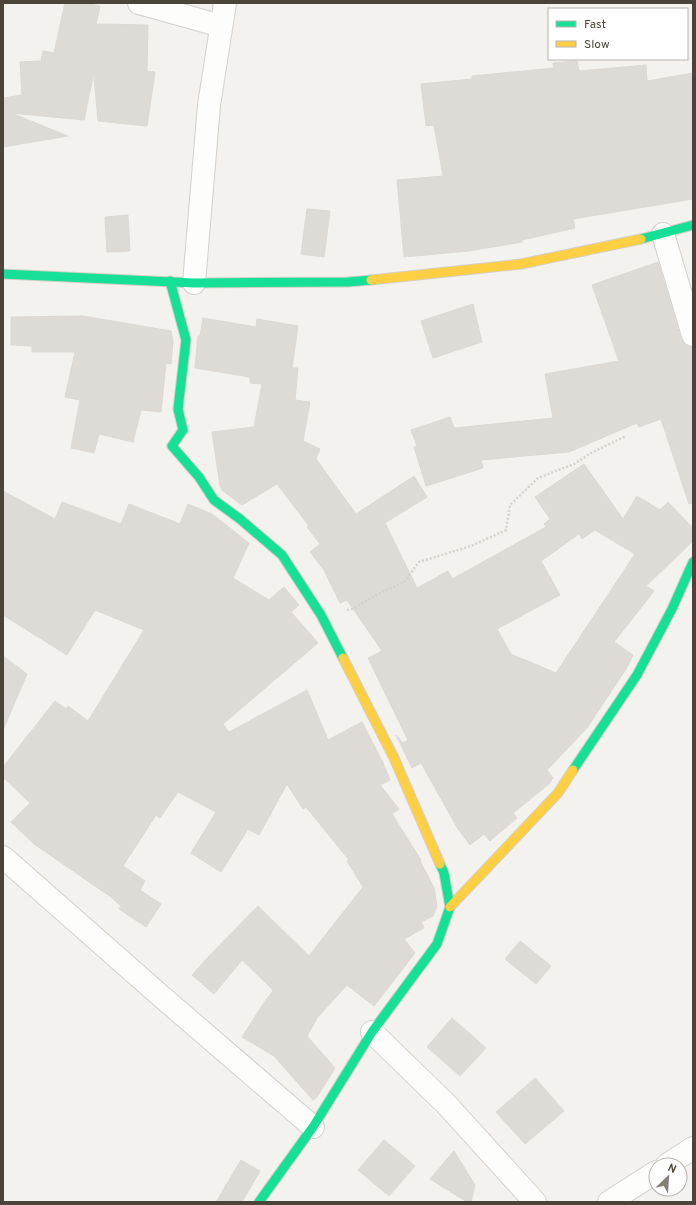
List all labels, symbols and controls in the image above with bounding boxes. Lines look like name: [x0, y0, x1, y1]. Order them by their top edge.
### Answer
legend: [548, 8, 688, 60]
text: Fast: [584, 17, 606, 33]
text: Slow: [584, 37, 610, 53]
north arrow: [648, 1157, 688, 1197]
text: N: [665, 1161, 678, 1177]

